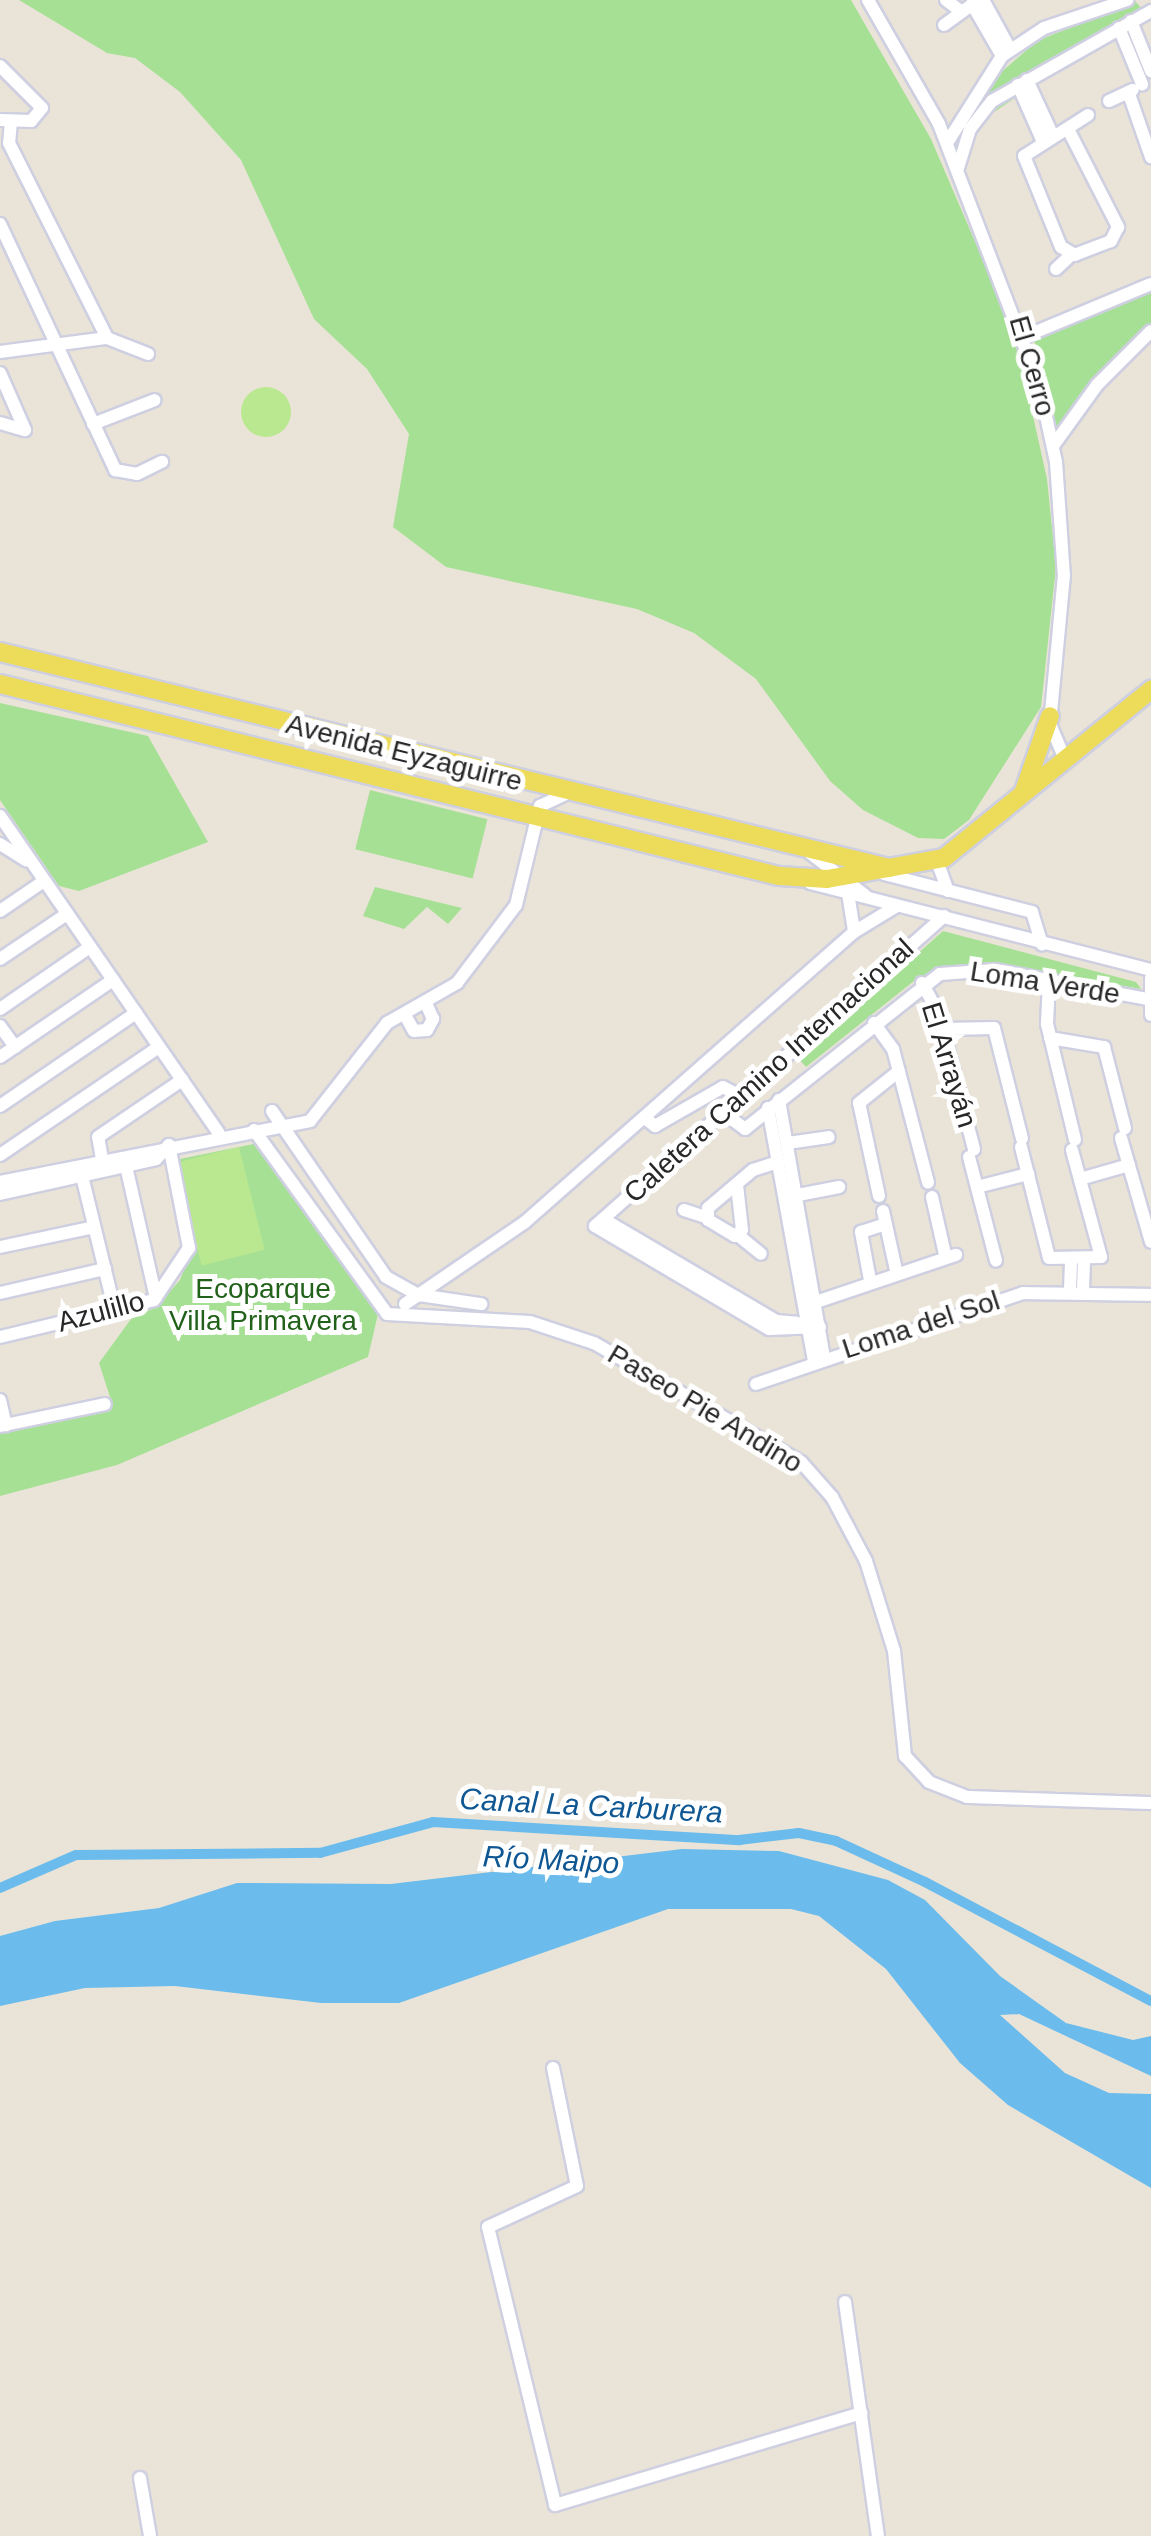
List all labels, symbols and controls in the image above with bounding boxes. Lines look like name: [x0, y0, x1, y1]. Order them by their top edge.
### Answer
street label: El Cerro: [1002, 312, 1062, 420]
street label: Avenida Eyzaguirre: [282, 707, 526, 799]
street label: Caletera Camino Internacional: [617, 932, 921, 1210]
street label: Loma Verde: [968, 955, 1122, 1011]
street label: El Arrayán: [914, 998, 984, 1132]
park label: Ecoparque Villa Primavera: [169, 1272, 357, 1338]
street label: Azulillo: [54, 1284, 148, 1340]
street label: Loma del Sol: [838, 1284, 1004, 1366]
street label: Paseo Pie Andino: [601, 1337, 809, 1481]
water label: Canal La Carburera: [458, 1781, 724, 1831]
water label: Río Maipo: [482, 1838, 620, 1882]

